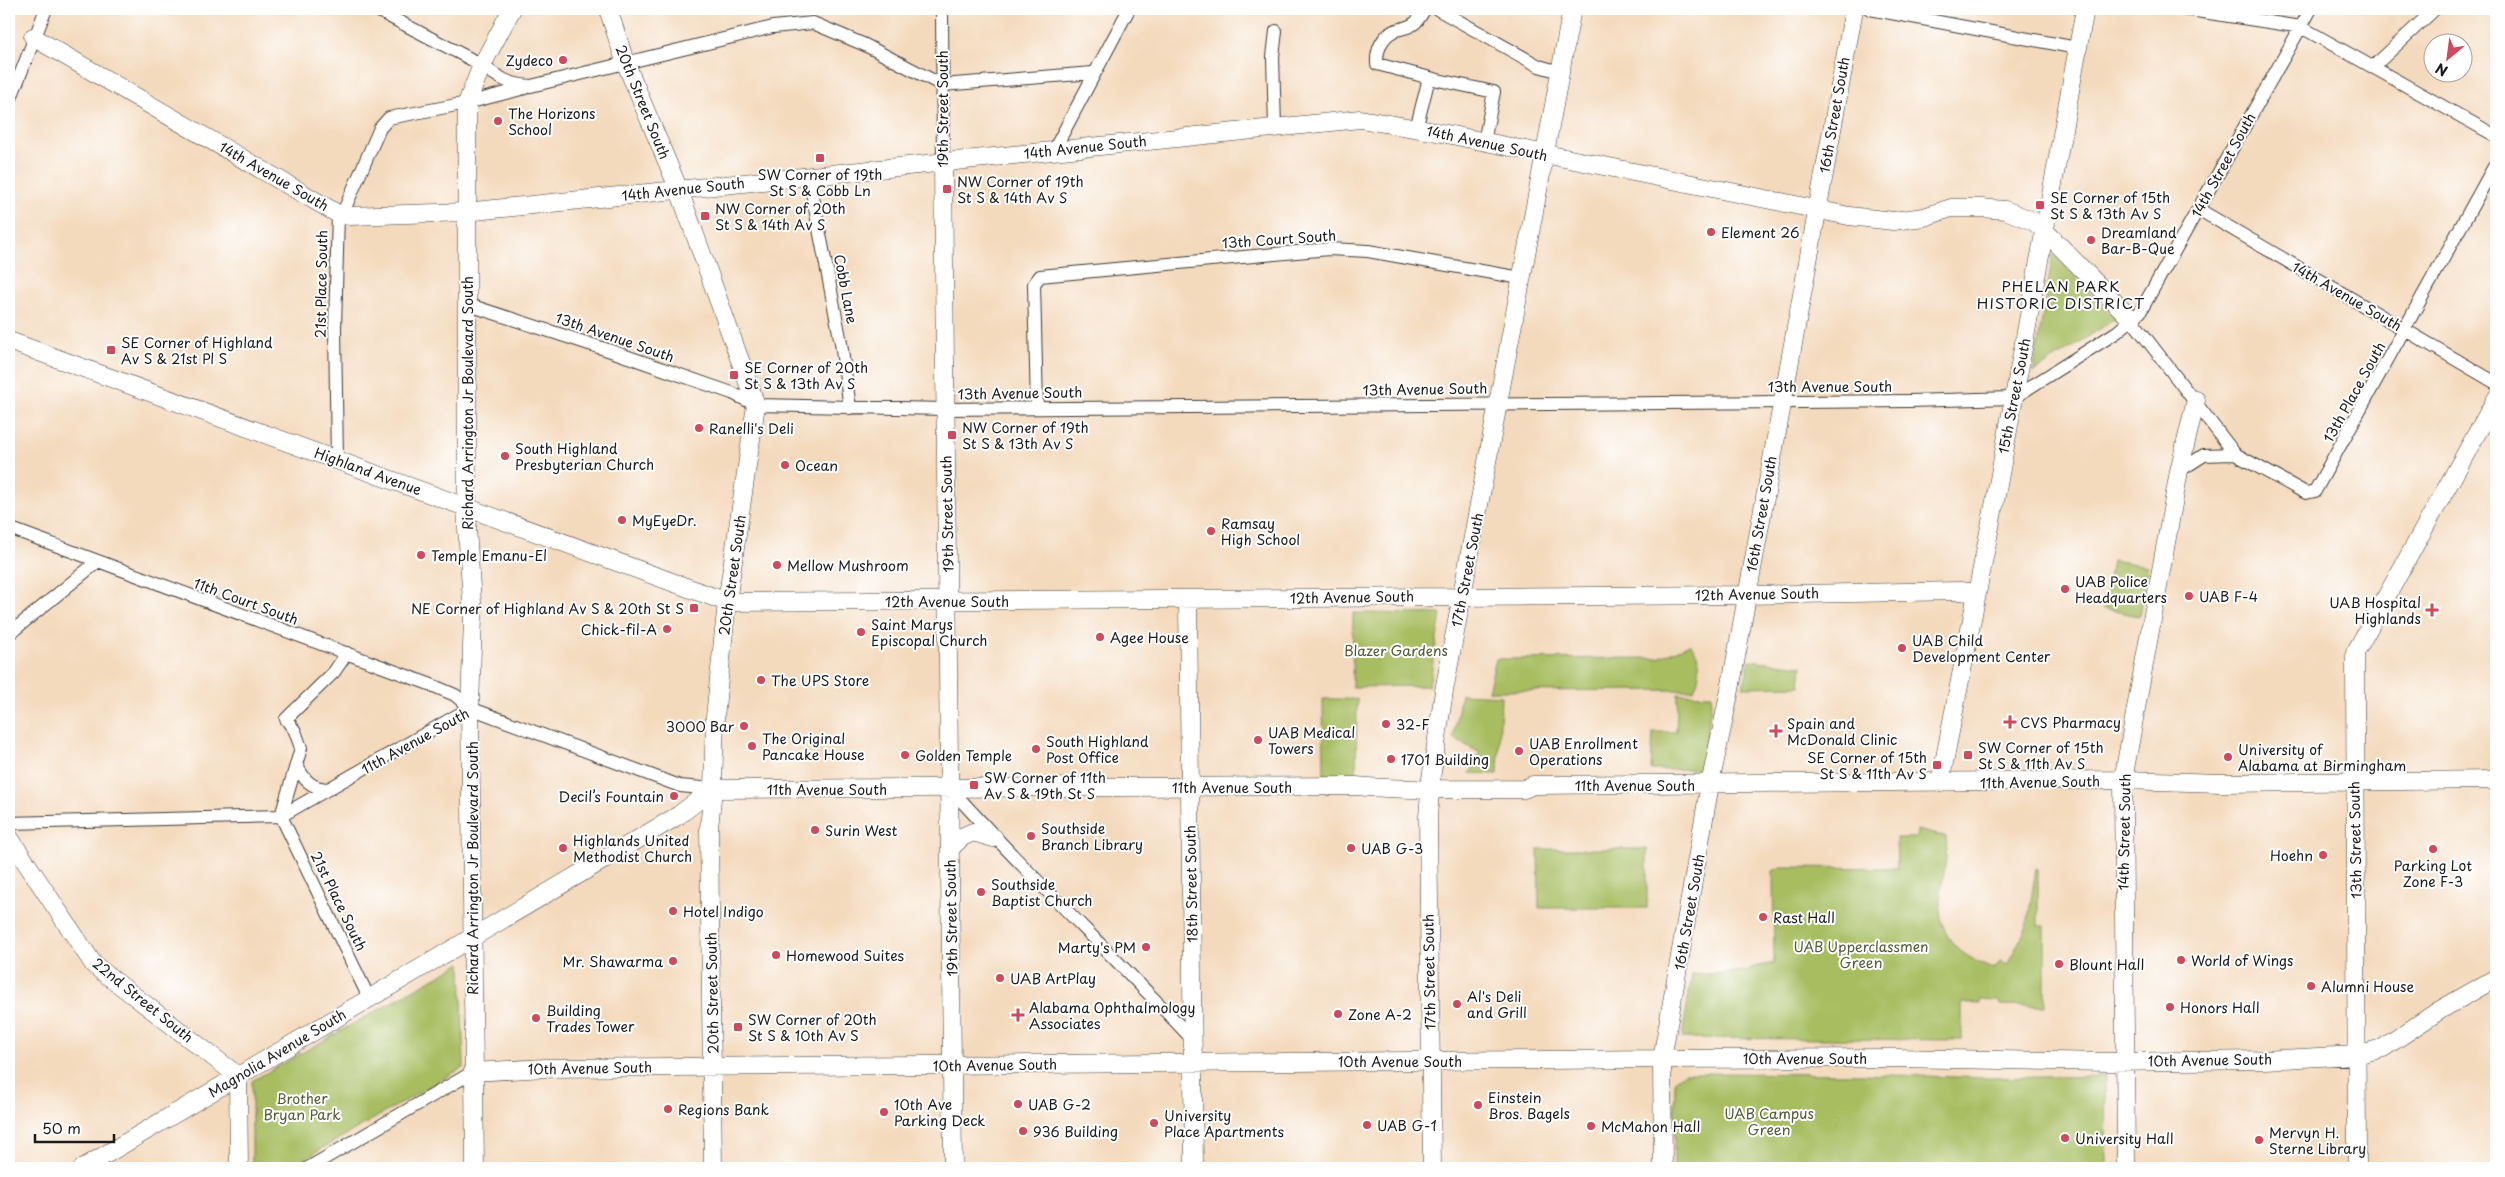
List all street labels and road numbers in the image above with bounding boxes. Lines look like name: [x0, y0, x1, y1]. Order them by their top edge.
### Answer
street label: 20th Street South: [611, 42, 675, 162]
street label: 19th Street South: [932, 50, 953, 168]
street label: 16th Street South: [1813, 55, 1855, 175]
street label: 14th Street South: [2185, 109, 2261, 221]
street label: 14th Avenue South: [1424, 120, 1550, 166]
street label: 14th Avenue South: [1022, 130, 1148, 164]
street label: 14th Avenue South: [215, 136, 333, 216]
street label: 14th Avenue South: [620, 172, 746, 206]
street label: 13th Court South: [1221, 225, 1337, 253]
street label: 21st Place South: [310, 230, 332, 338]
street label: Cobb Lane: [829, 252, 863, 326]
street label: 14th Avenue South: [2288, 256, 2406, 336]
street label: Richard Arrington Jr Boulevard South: [457, 276, 478, 530]
street label: 13th Avenue South: [553, 307, 677, 367]
street label: 15th Street South: [1992, 336, 2036, 456]
street label: 13th Place South: [2318, 338, 2390, 446]
street label: 13th Avenue South: [1768, 376, 1892, 397]
street label: 13th Avenue South: [1363, 377, 1487, 401]
street label: 13th Avenue South: [958, 381, 1082, 405]
street label: Highland Avenue: [311, 442, 425, 500]
street label: 16th Street South: [1740, 454, 1782, 574]
street label: 19th Street South: [935, 455, 959, 573]
street label: 17th Street South: [1446, 511, 1488, 629]
street label: 20th Street South: [713, 513, 751, 637]
street label: 11th Court South: [191, 572, 301, 630]
street label: 12th Avenue South: [1695, 582, 1819, 606]
street label: 12th Avenue South: [1290, 585, 1414, 609]
street label: 12th Avenue South: [885, 591, 1009, 612]
street label: 11th Avenue South: [357, 703, 473, 779]
street label: Richard Arrington Jr Boulevard South: [462, 741, 483, 995]
street label: 11th Avenue South: [1980, 770, 2100, 794]
street label: 14th Street South: [2112, 773, 2136, 891]
street label: 11th Avenue South: [1575, 775, 1695, 796]
street label: 11th Avenue South: [1172, 777, 1292, 798]
street label: 11th Avenue South: [767, 779, 887, 800]
street label: 13th Street South: [2343, 781, 2367, 899]
street label: 18th Street South: [1179, 825, 1203, 943]
street label: 21st Place South: [306, 848, 372, 954]
street label: 16th Street South: [1668, 852, 1710, 972]
street label: 19th Street South: [939, 859, 963, 977]
street label: 17th Street South: [1417, 914, 1441, 1030]
street label: 20th Street South: [700, 932, 724, 1054]
street label: 22nd Street South: [88, 953, 198, 1047]
street label: Magnolia Avenue South: [204, 1004, 350, 1102]
street label: 10th Avenue South: [1743, 1048, 1867, 1069]
street label: 10th Avenue South: [2148, 1048, 2272, 1072]
street label: 10th Avenue South: [1338, 1051, 1462, 1072]
street label: 10th Avenue South: [933, 1053, 1057, 1077]
street label: 10th Avenue South: [528, 1056, 652, 1080]

